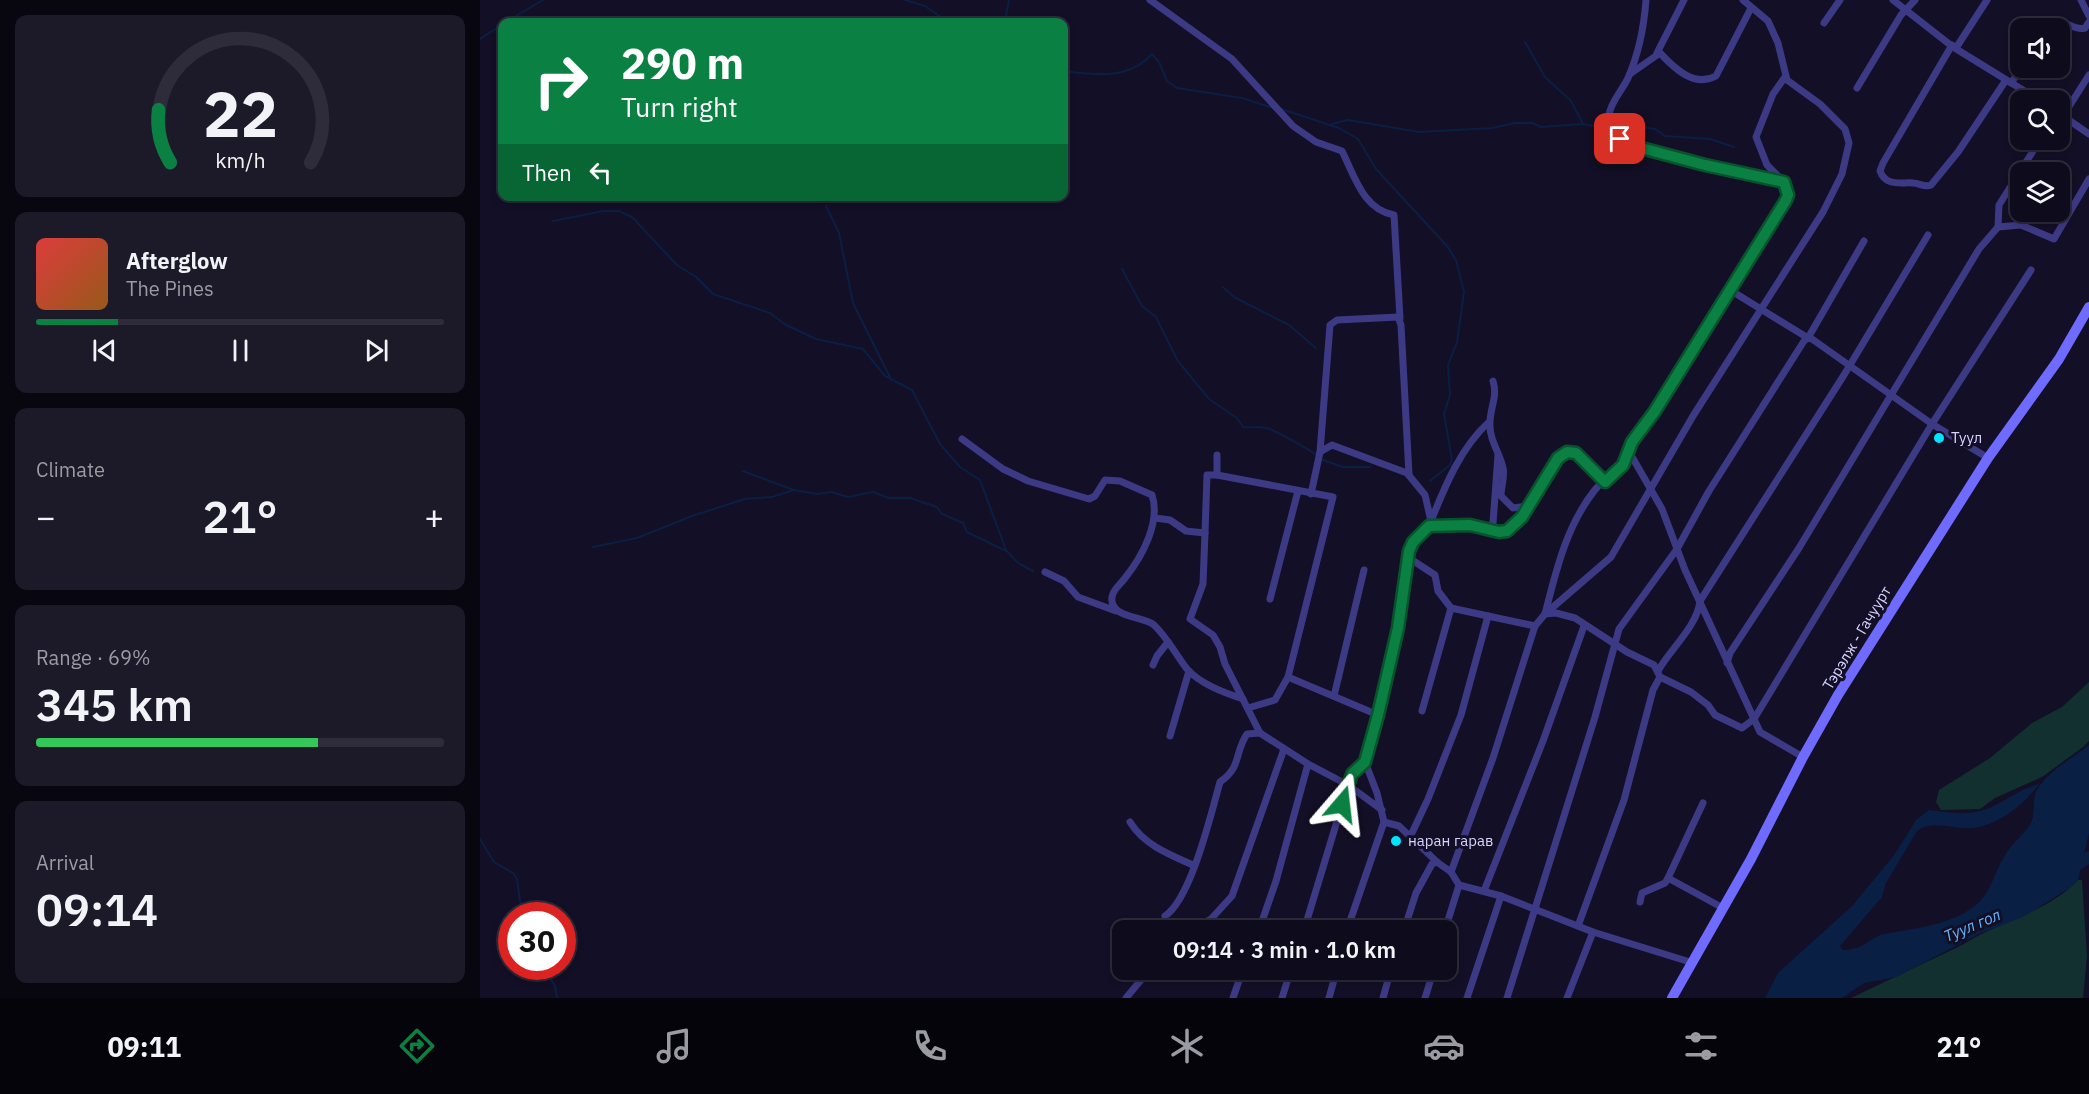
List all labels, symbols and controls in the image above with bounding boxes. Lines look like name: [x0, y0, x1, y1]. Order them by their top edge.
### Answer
map controls: [2010, 18, 2070, 222]
button: sound: [2010, 18, 2070, 78]
text: 290 m: [621, 36, 744, 91]
icon: right: [522, 42, 600, 120]
text: 22: [203, 73, 277, 154]
text: Turn right: [621, 89, 738, 124]
button: search: [2010, 90, 2070, 150]
pin: [1594, 113, 1645, 164]
icon: arrive: [1603, 122, 1636, 155]
text: km/h: [215, 146, 265, 174]
icon: left: [584, 156, 617, 189]
text: Then: [522, 158, 572, 187]
button: layers: [2010, 162, 2070, 222]
text: Afterglow: [126, 246, 228, 275]
text: The Pines: [126, 275, 214, 302]
icon: previous: [88, 334, 121, 367]
icon: pause: [224, 334, 257, 367]
icon: next: [360, 334, 393, 367]
place label: Туул: [1951, 428, 1982, 447]
marker: Туул: [1932, 431, 1946, 445]
text: Climate: [36, 456, 105, 483]
text: 21°: [202, 487, 278, 545]
text: −: [36, 495, 56, 538]
text: +: [424, 495, 444, 538]
street label: Тэрэлж - Гачуурт: [1818, 583, 1895, 693]
text: Range · 69%: [36, 644, 151, 671]
text: 345 km: [36, 675, 193, 733]
position arrow: [1310, 772, 1374, 836]
place label: наран гарав: [1408, 831, 1493, 850]
marker: наран гарав: [1389, 834, 1403, 848]
text: Arrival: [36, 849, 94, 876]
text: 09:14: [36, 880, 158, 938]
speed limit sign: 30: [498, 902, 576, 980]
water label: Туул гол: [1941, 904, 2004, 946]
text: 09:14 · 3 min · 1.0 km: [1173, 935, 1396, 964]
icon: directions: [396, 1025, 438, 1067]
icon: music: [653, 1025, 695, 1067]
icon: phone: [909, 1025, 951, 1067]
icon: climate: [1166, 1025, 1208, 1067]
icon: car: [1423, 1025, 1465, 1067]
icon: filters: [1680, 1025, 1722, 1067]
text: 09:11: [107, 1029, 181, 1064]
text: 21°: [1936, 1029, 1982, 1064]

